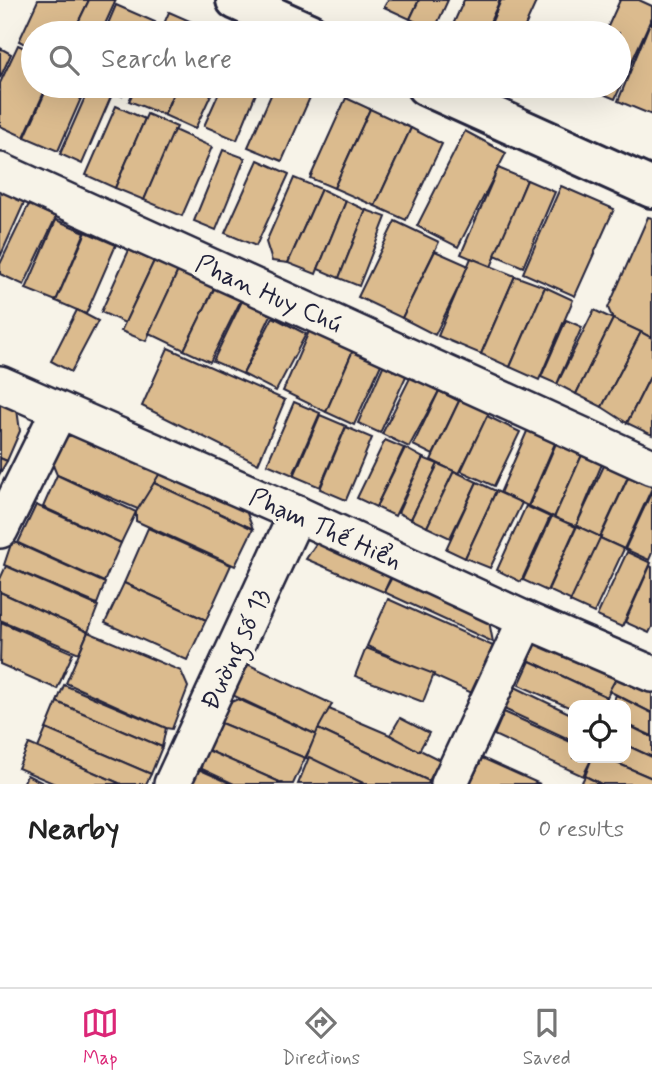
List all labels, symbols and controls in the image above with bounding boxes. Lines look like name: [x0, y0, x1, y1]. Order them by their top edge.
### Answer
search box: [21, 21, 631, 98]
icon: search: [45, 41, 83, 79]
text: Search here: [101, 43, 232, 77]
street label: Phan Huy Chú: [190, 247, 347, 342]
street label: Phạm Thế Hiển: [243, 481, 407, 579]
street label: Đường số 13: [194, 584, 282, 717]
map controls: [568, 700, 631, 763]
button: locate: [568, 700, 631, 763]
text: Nearby: [28, 810, 119, 849]
text: 0 results: [538, 815, 624, 845]
tab: Map: [81, 1004, 119, 1071]
tab: Directions: [282, 1004, 360, 1071]
tab: Saved: [523, 1004, 571, 1071]

